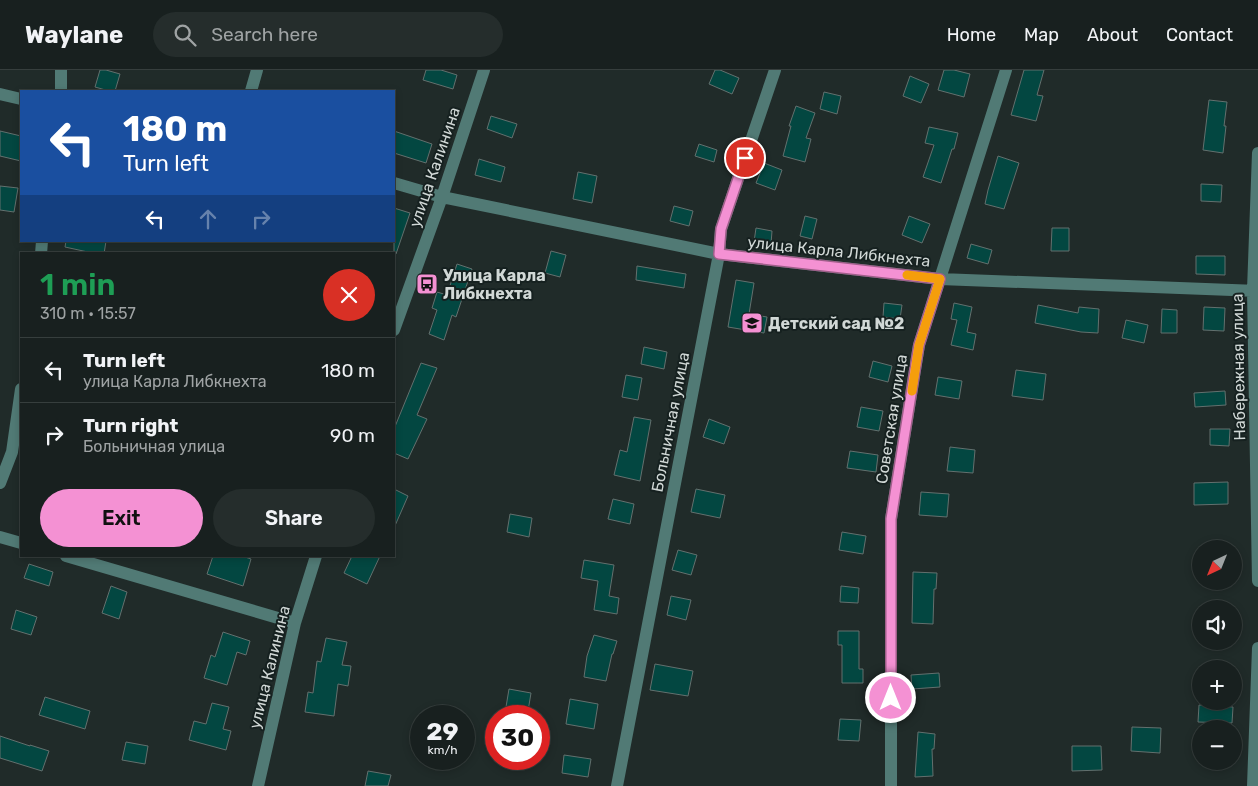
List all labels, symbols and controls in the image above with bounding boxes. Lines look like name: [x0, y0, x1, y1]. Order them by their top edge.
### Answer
search box: [153, 12, 503, 57]
text: Waylane: [25, 21, 123, 49]
icon: search: [171, 21, 199, 49]
text: Search here: [211, 23, 318, 46]
text: Home: [947, 24, 996, 46]
text: Map: [1024, 24, 1059, 46]
text: About: [1087, 24, 1138, 46]
text: Contact: [1166, 24, 1233, 46]
street label: улица Калинина: [405, 104, 464, 230]
text: 180 m: [123, 108, 227, 150]
icon: left: [40, 110, 105, 175]
pin: [724, 137, 766, 179]
icon: arrive: [731, 144, 759, 172]
text: Turn left: [123, 150, 209, 177]
icon: left: [141, 205, 169, 233]
icon: ahead: [194, 205, 222, 233]
icon: right: [247, 205, 275, 233]
street label: улица Карла Либкнехта: [747, 232, 931, 271]
place label: Улица Карла Либкнехта: [443, 266, 546, 303]
text: 1 min: [40, 267, 115, 303]
button: close: [323, 269, 375, 321]
bus stop icon: Улица Карла Либкнехта: [415, 272, 439, 296]
street label: Набережная улица: [1228, 293, 1249, 441]
text: 310 m · 15:57: [40, 304, 136, 323]
school or university icon: Детский сад №2: [740, 311, 764, 335]
place label: Детский сад №2: [768, 314, 904, 333]
text: Turn left: [83, 349, 165, 372]
street label: Больничная улица: [648, 351, 693, 494]
street label: Советская улица: [872, 353, 911, 485]
icon: left: [40, 356, 68, 384]
text: 180 m: [321, 359, 375, 382]
text: улица Карла Либкнехта: [83, 372, 267, 391]
text: Turn right: [83, 414, 178, 437]
icon: right: [40, 421, 68, 449]
text: 90 m: [330, 424, 375, 447]
text: Больничная улица: [83, 437, 225, 456]
button: Exit: [40, 489, 203, 547]
button: Share: [213, 489, 375, 547]
north arrow: [1192, 540, 1242, 590]
map controls: [1192, 540, 1242, 770]
button: sound: [1192, 600, 1242, 650]
street label: улица Калинина: [245, 604, 294, 731]
button: +: [1192, 660, 1242, 710]
position arrow: [864, 671, 916, 723]
speed limit sign: 30: [485, 705, 550, 770]
text: 29: [426, 717, 459, 746]
button: −: [1192, 720, 1242, 770]
text: km/h: [428, 743, 457, 757]

